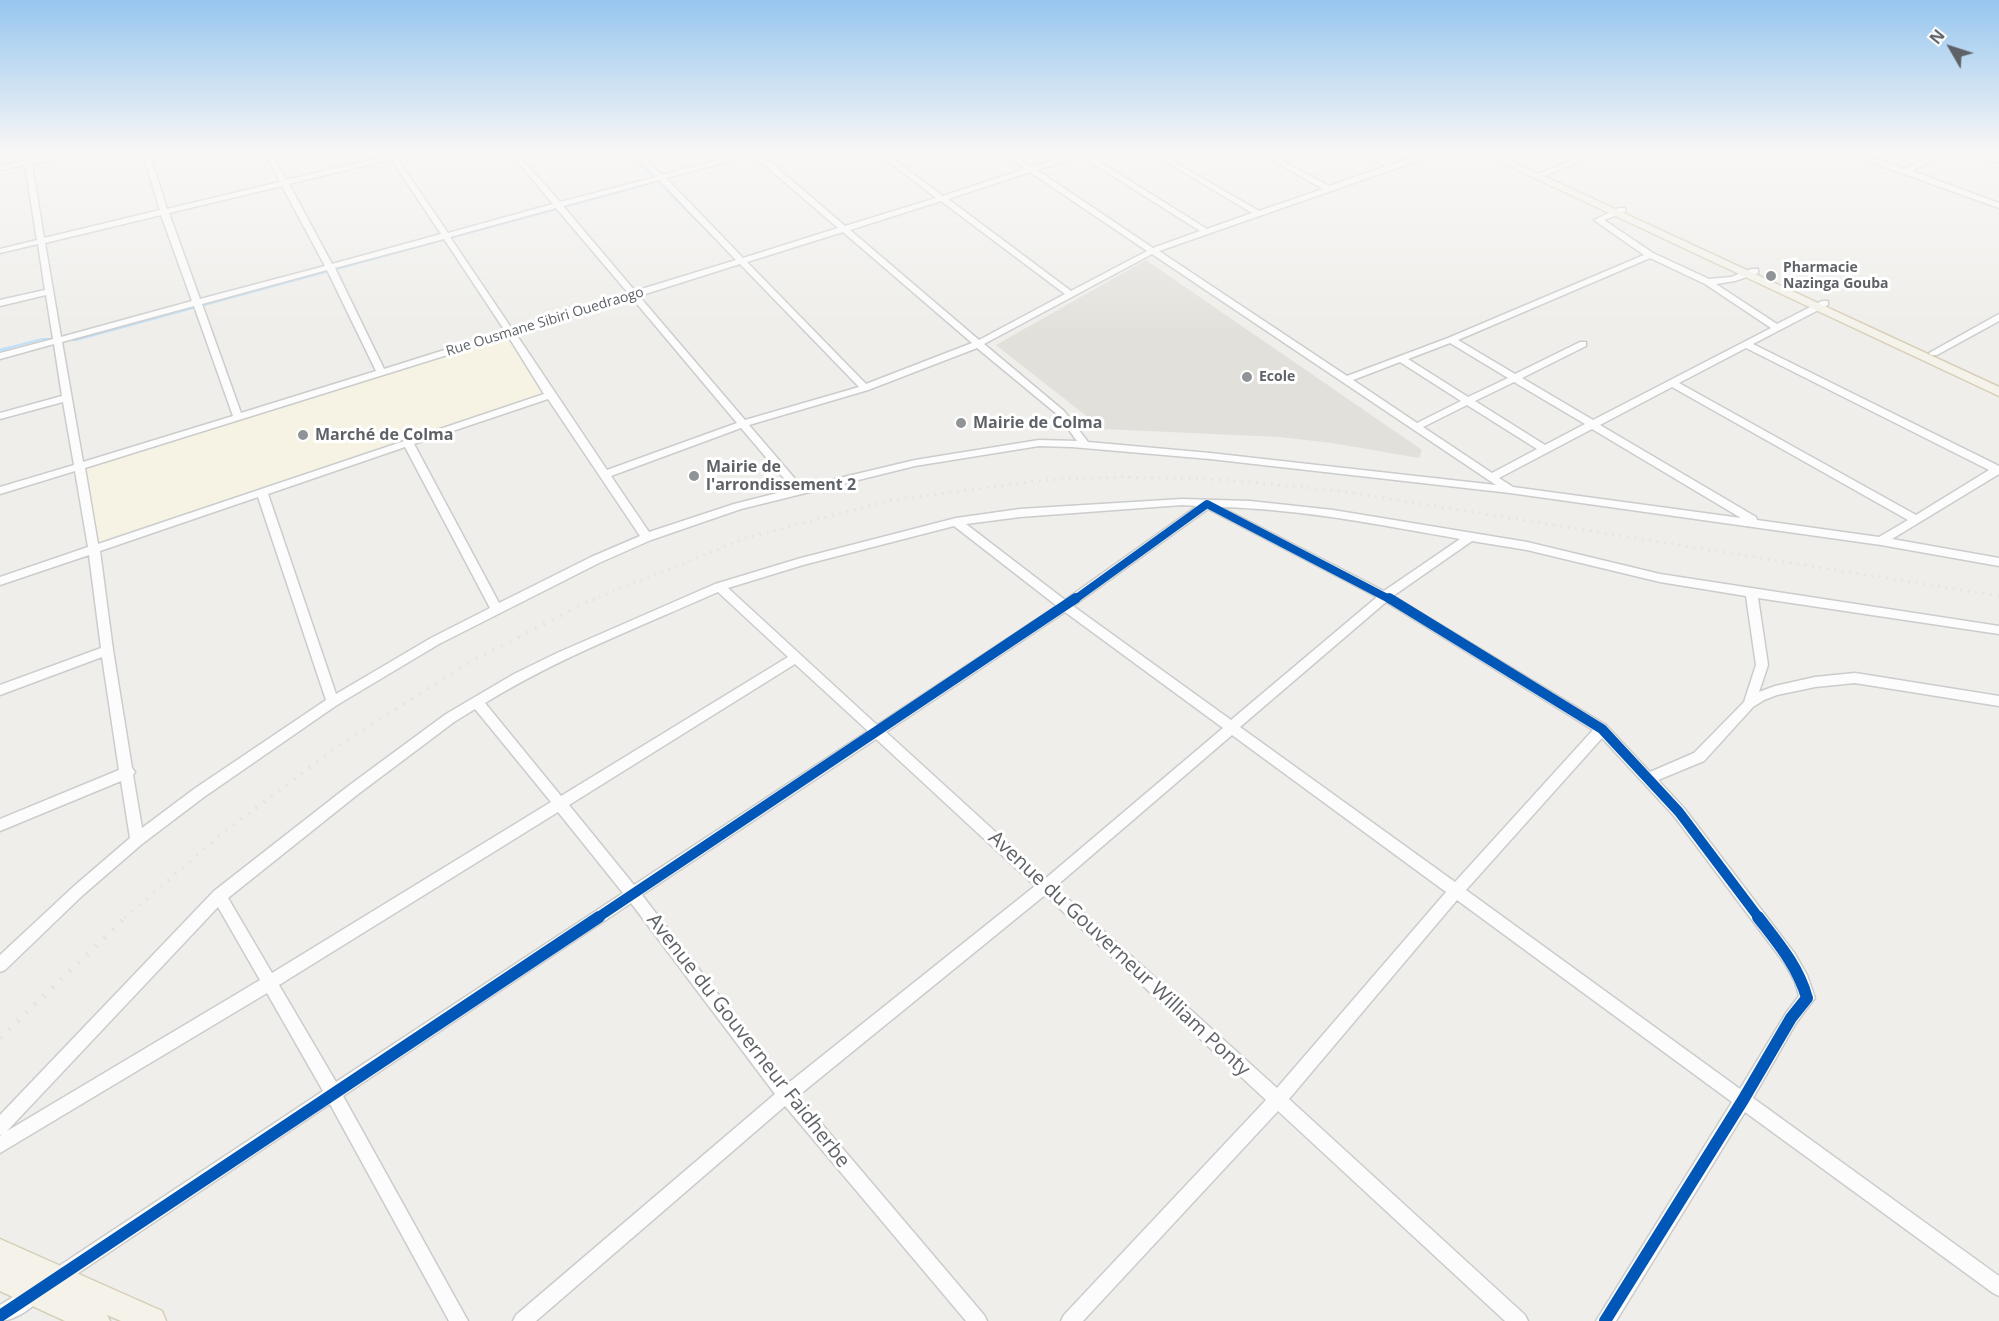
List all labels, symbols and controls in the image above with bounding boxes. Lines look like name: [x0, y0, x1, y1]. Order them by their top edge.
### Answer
north arrow: [1921, 18, 1981, 78]
text: N: [1924, 25, 1950, 49]
place label: Pharmacie Nazinga Gouba: [1783, 260, 1888, 292]
marker: Pharmacie Nazinga Gouba: [1764, 269, 1778, 283]
street label: Rue Ousmane Sibiri Ouedraogo: [444, 284, 646, 360]
place label: Ecole: [1259, 369, 1295, 385]
marker: Ecole: [1240, 370, 1254, 384]
place label: Mairie de Colma: [973, 413, 1102, 433]
marker: Mairie de Colma: [954, 416, 968, 430]
place label: Marché de Colma: [315, 425, 453, 445]
marker: Marché de Colma: [296, 428, 310, 442]
place label: Mairie de l'arrondissement 2: [706, 457, 856, 495]
marker: Mairie de l'arrondissement 2: [687, 469, 701, 483]
street label: Avenue du Gouverneur William Ponty: [983, 826, 1255, 1082]
street label: Avenue du Gouverneur Faidherbe: [641, 909, 855, 1173]

